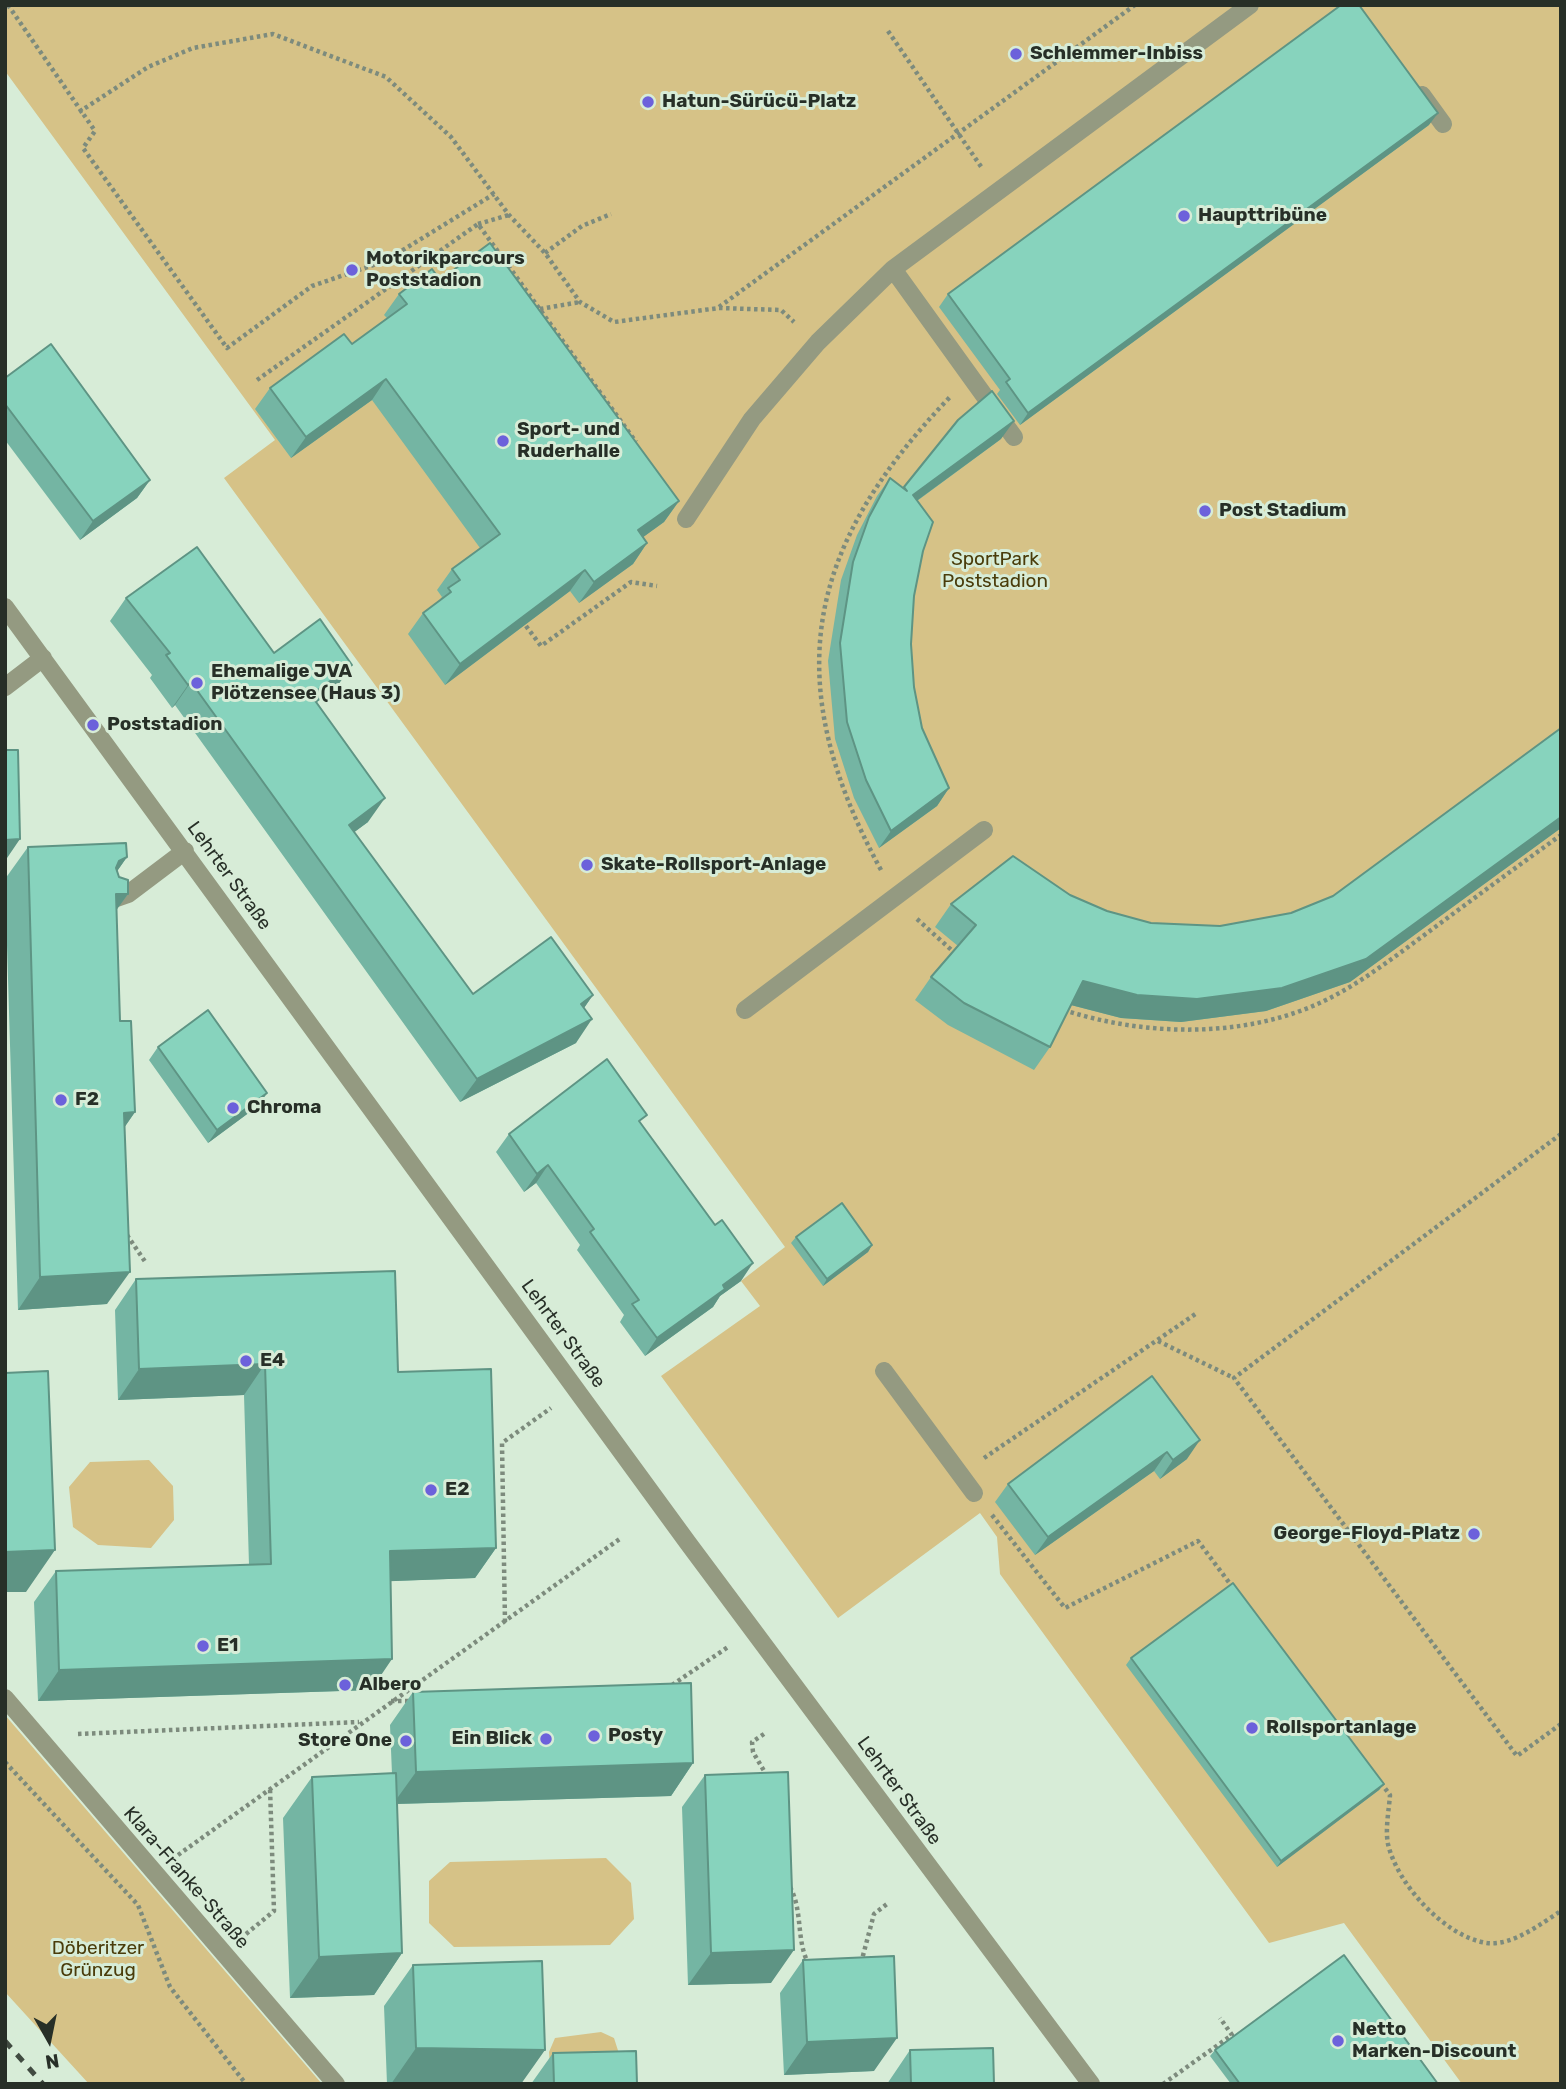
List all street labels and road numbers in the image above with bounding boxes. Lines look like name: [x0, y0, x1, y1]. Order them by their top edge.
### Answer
street label: Lehrter Straße: [182, 817, 276, 935]
street label: Lehrter Straße: [516, 1275, 610, 1393]
street label: Lehrter Straße: [852, 1732, 946, 1850]
street label: Klara-Franke-Straße: [118, 1802, 254, 1954]

